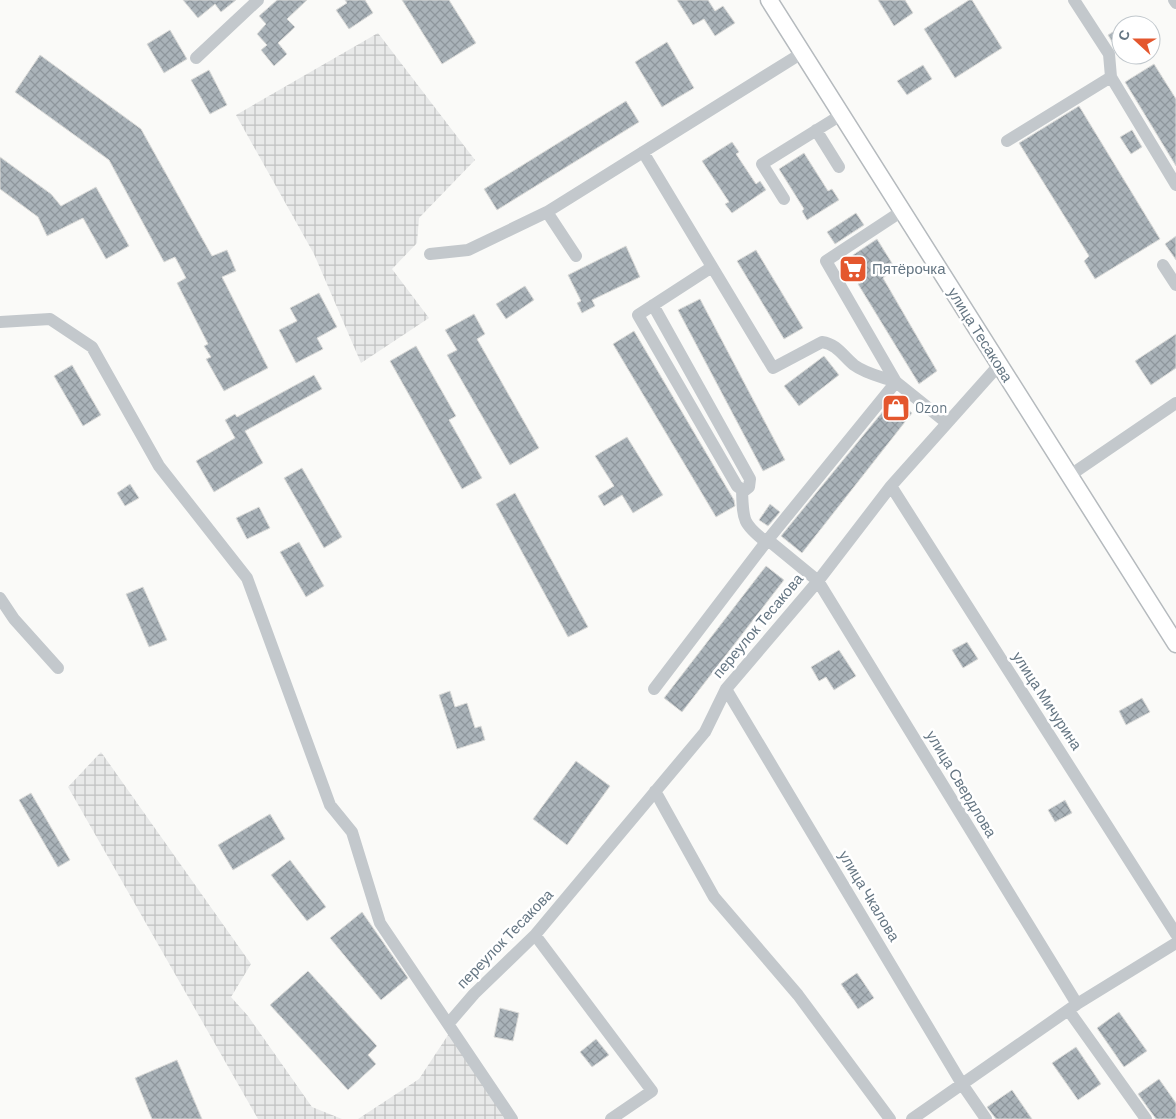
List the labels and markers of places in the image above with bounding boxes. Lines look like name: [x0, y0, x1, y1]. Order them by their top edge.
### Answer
supermarket icon: Пятёрочка: [838, 254, 868, 284]
place label: Пятёрочка: [872, 259, 946, 277]
shop icon: Ozon: [881, 393, 911, 423]
place label: Ozon: [915, 398, 947, 416]

